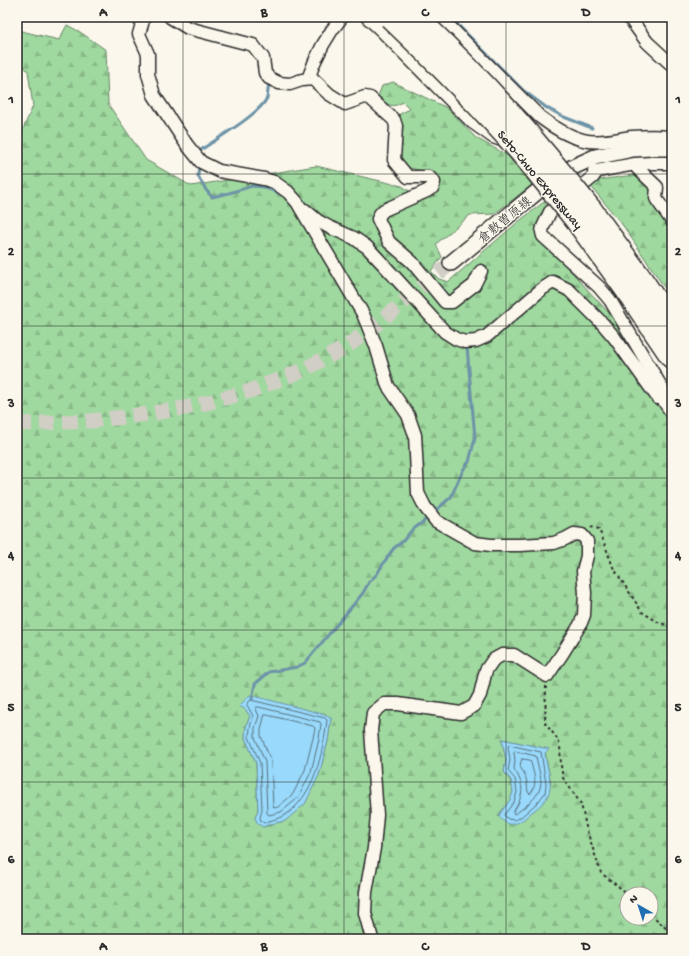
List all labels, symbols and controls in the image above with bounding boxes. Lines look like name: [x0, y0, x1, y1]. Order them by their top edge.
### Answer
text: A: [98, 6, 108, 21]
text: B: [260, 6, 269, 21]
text: C: [420, 6, 430, 21]
text: D: [581, 6, 591, 21]
text: 1: [7, 93, 14, 108]
text: 1: [674, 93, 681, 108]
street label: Seto-Chuo Expressway: [493, 128, 585, 234]
street label: 倉敷曽原線: [476, 194, 536, 248]
text: 2: [8, 245, 15, 260]
text: 2: [675, 245, 682, 260]
text: 3: [7, 397, 15, 412]
text: 3: [674, 397, 682, 412]
text: 4: [7, 549, 15, 564]
text: 4: [674, 549, 682, 564]
text: 5: [8, 701, 15, 716]
text: 5: [675, 701, 682, 716]
text: 6: [8, 853, 15, 868]
text: 6: [675, 853, 682, 868]
north arrow: [619, 886, 659, 926]
text: N: [627, 893, 641, 907]
text: A: [98, 940, 108, 955]
text: B: [260, 940, 269, 955]
text: C: [420, 940, 430, 955]
text: D: [581, 940, 591, 955]

